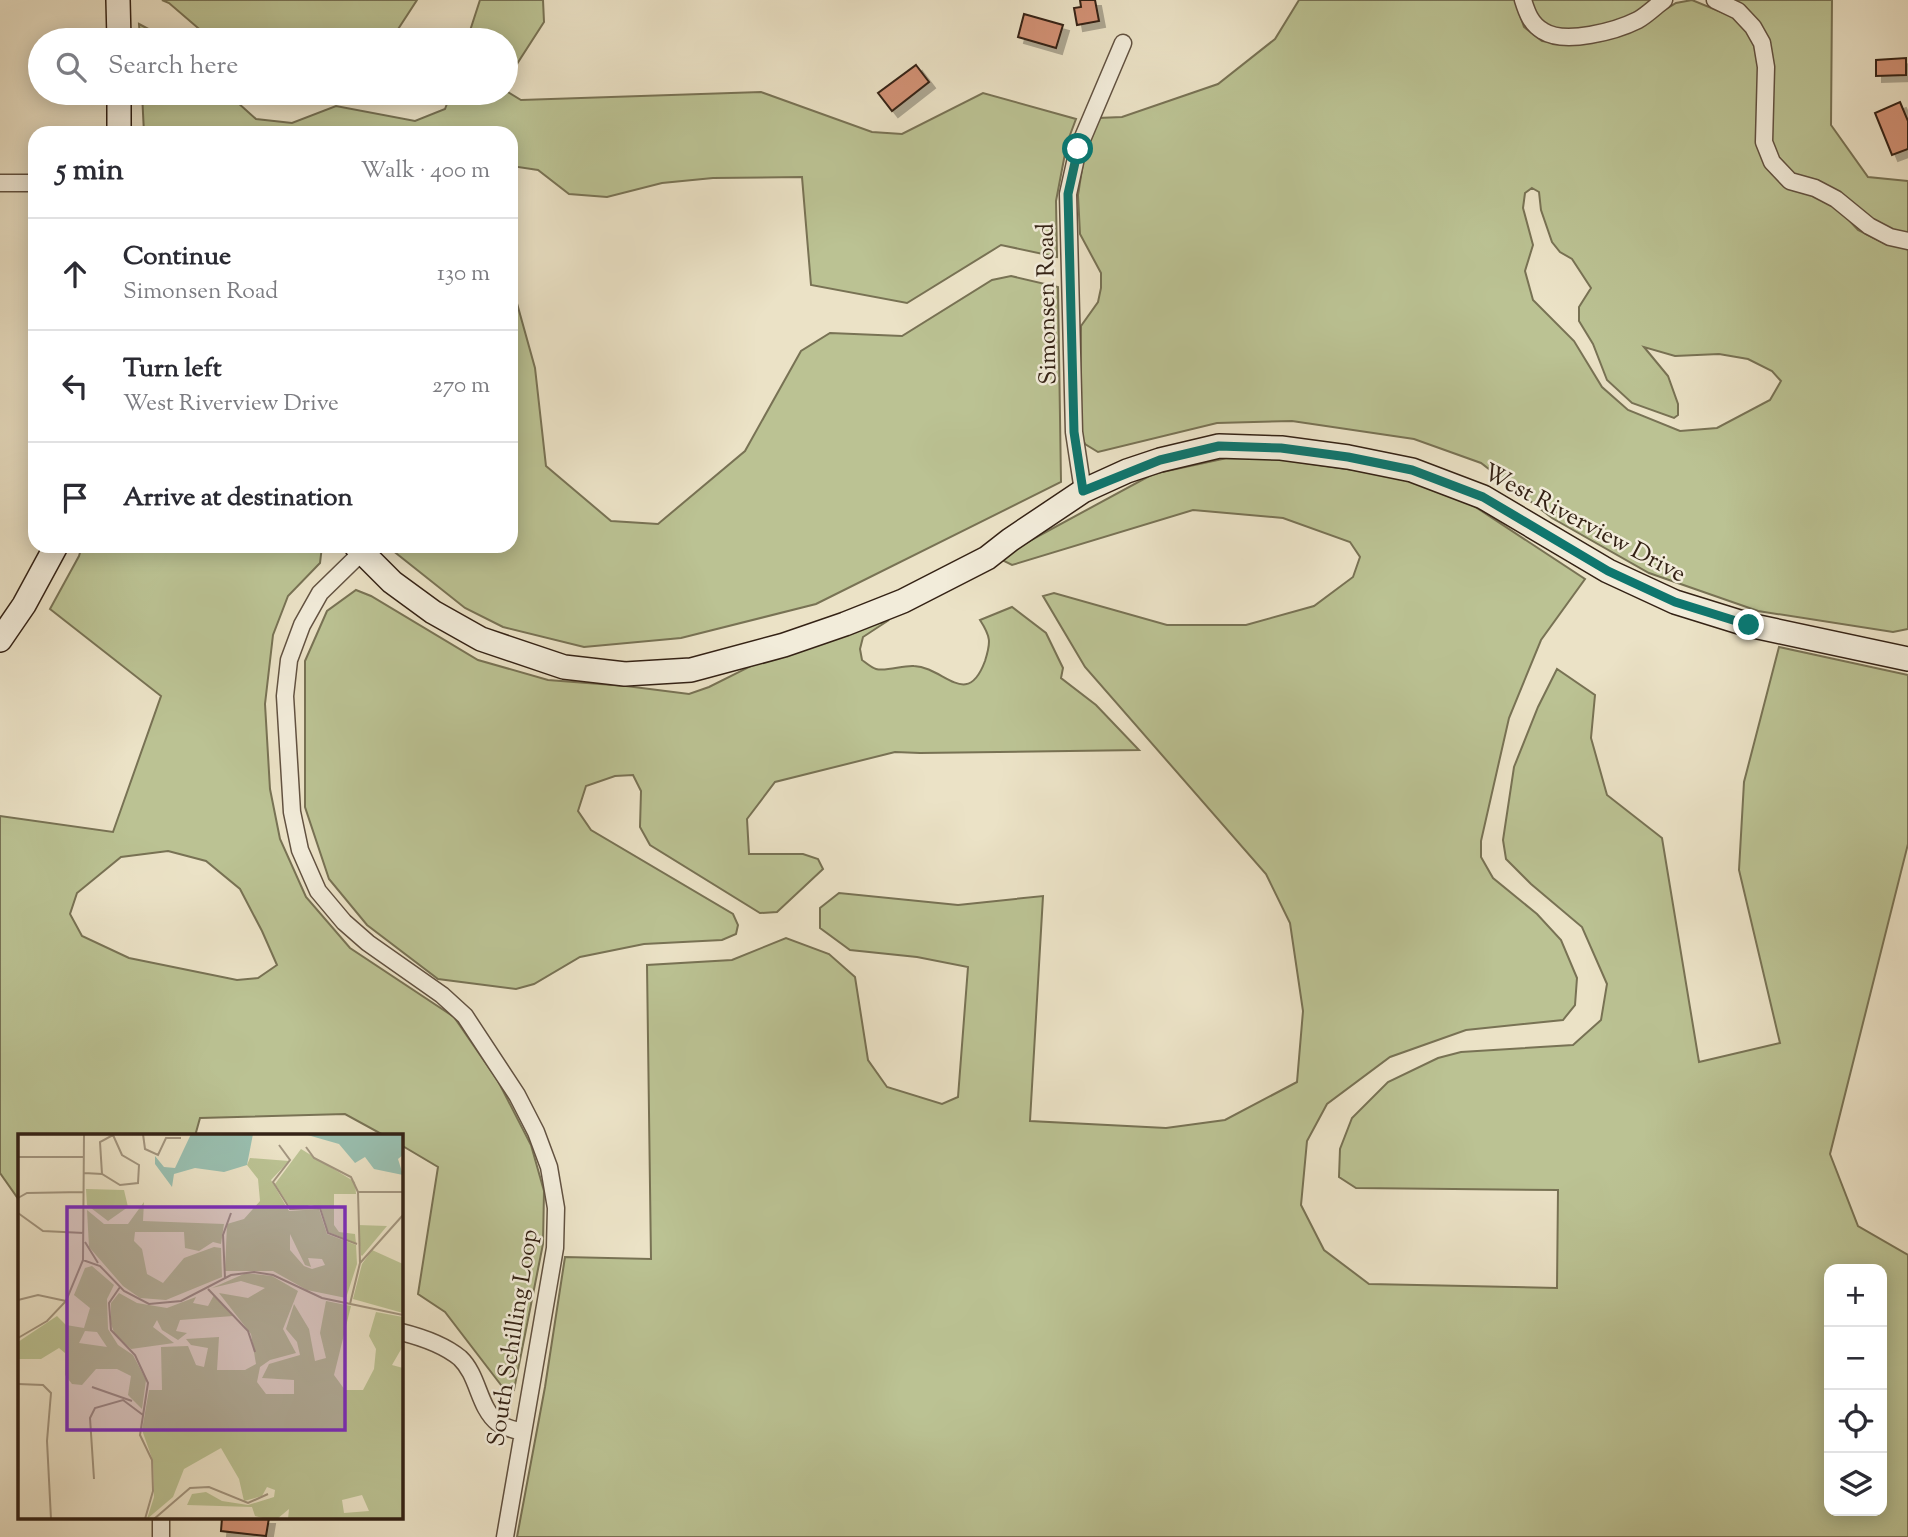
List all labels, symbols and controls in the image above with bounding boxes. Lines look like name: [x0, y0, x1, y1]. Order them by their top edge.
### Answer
search box: [28, 28, 518, 105]
icon: search: [52, 48, 90, 86]
text: Search here: [108, 48, 238, 85]
route start: [1062, 133, 1093, 164]
text: 5 min: [56, 150, 124, 193]
text: Walk · 400 m: [361, 155, 490, 188]
street label: Simonsen Road: [1030, 222, 1066, 385]
text: Continue: [123, 239, 231, 276]
icon: ahead: [56, 255, 94, 293]
text: 130 m: [437, 258, 490, 291]
text: Simonsen Road: [123, 276, 278, 309]
text: Turn left: [123, 351, 222, 388]
icon: left: [56, 367, 94, 405]
text: 270 m: [432, 370, 490, 403]
text: West Riverview Drive: [123, 388, 339, 421]
street label: West Riverview Drive: [1477, 456, 1691, 592]
icon: arrive: [56, 479, 94, 517]
text: Arrive at destination: [123, 480, 353, 517]
route end: [1733, 609, 1764, 640]
inset map: [18, 1134, 402, 1520]
street label: South Schilling Loop: [480, 1227, 548, 1449]
map controls: [1824, 1264, 1887, 1516]
button: +: [1824, 1264, 1887, 1327]
button: −: [1824, 1327, 1887, 1390]
button: locate: [1824, 1390, 1887, 1453]
button: layers: [1824, 1453, 1887, 1516]

